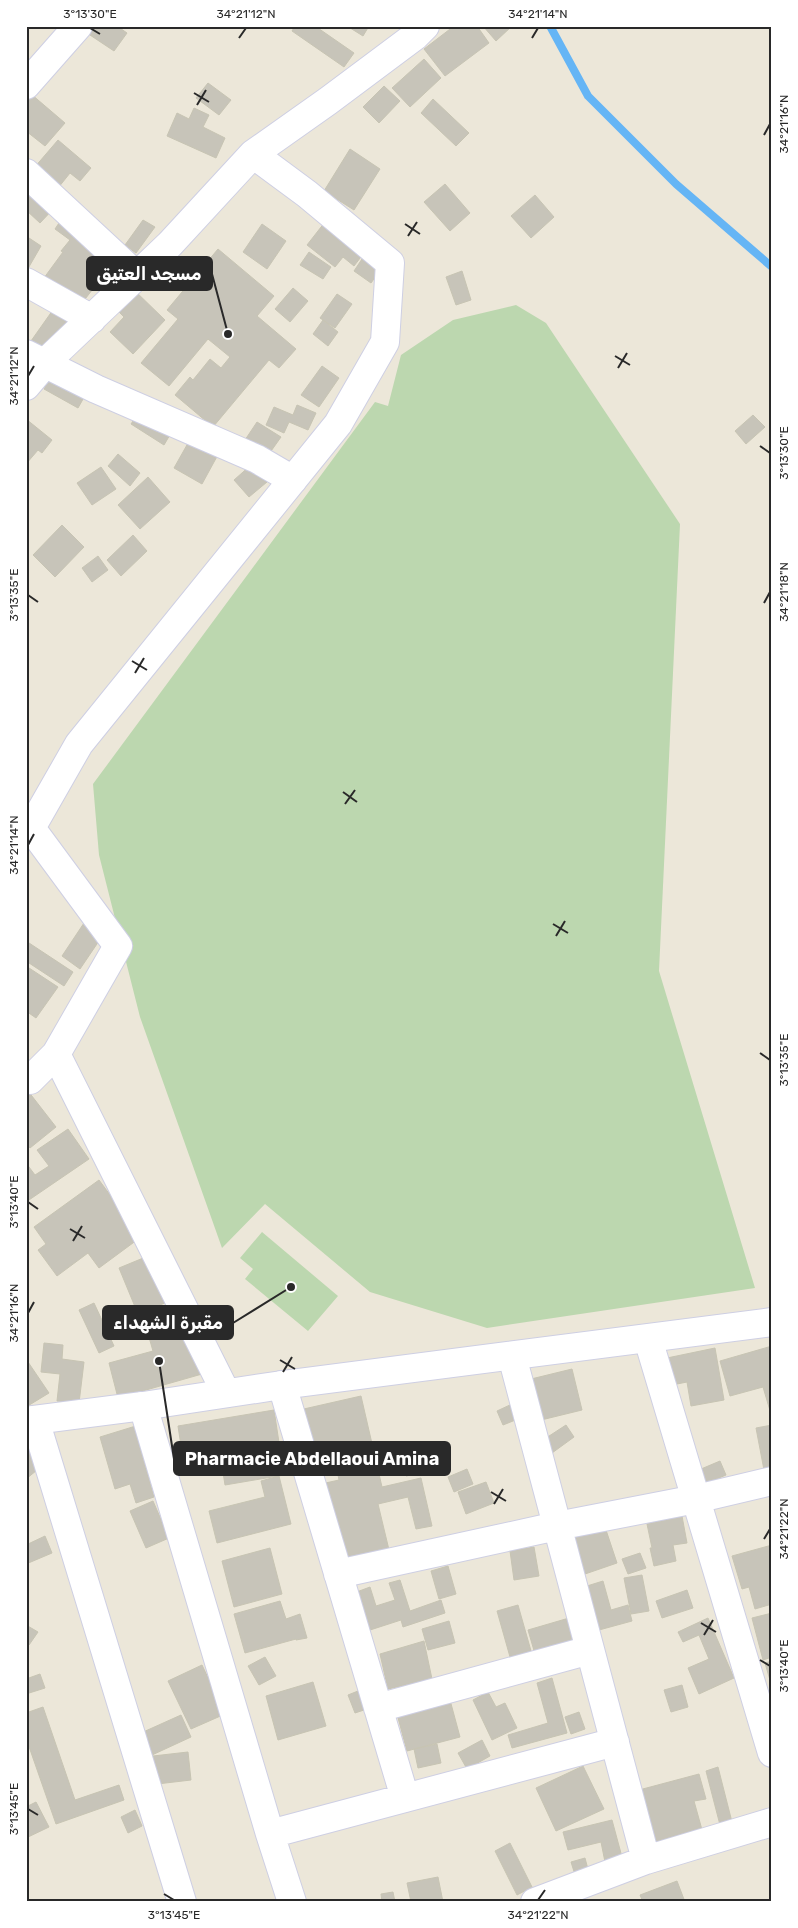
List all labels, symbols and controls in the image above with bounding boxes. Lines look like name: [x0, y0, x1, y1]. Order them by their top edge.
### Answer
text: 3°13'30"E: [63, 7, 117, 21]
text: 34°21'12"N: [216, 7, 276, 21]
text: 34°21'14"N: [508, 7, 568, 21]
text: 34°21'16"N: [777, 95, 791, 153]
callout: مسجد العتيق: [87, 257, 212, 290]
text: مسجد العتيق: [97, 263, 201, 285]
text: 34°21'12"N: [7, 346, 21, 406]
text: 3°13'30"E: [777, 426, 791, 480]
text: 34°21'18"N: [777, 562, 791, 622]
text: 3°13'35"E: [7, 569, 21, 621]
text: 34°21'14"N: [7, 815, 21, 875]
text: 3°13'35"E: [777, 1034, 791, 1086]
text: 3°13'40"E: [7, 1175, 21, 1229]
text: 34°21'16"N: [7, 1284, 21, 1342]
callout: مقبرة الشهداء: [103, 1306, 233, 1339]
text: مقبرة الشهداء: [113, 1312, 223, 1334]
callout: Pharmacie Abdellaoui Amina: [174, 1442, 450, 1475]
text: Pharmacie Abdellaoui Amina: [185, 1448, 439, 1470]
text: 34°21'22"N: [777, 1498, 791, 1560]
text: 3°13'40"E: [777, 1639, 791, 1693]
text: 3°13'45"E: [7, 1783, 21, 1835]
text: 3°13'45"E: [148, 1908, 200, 1922]
text: 34°21'22"N: [507, 1908, 569, 1922]

